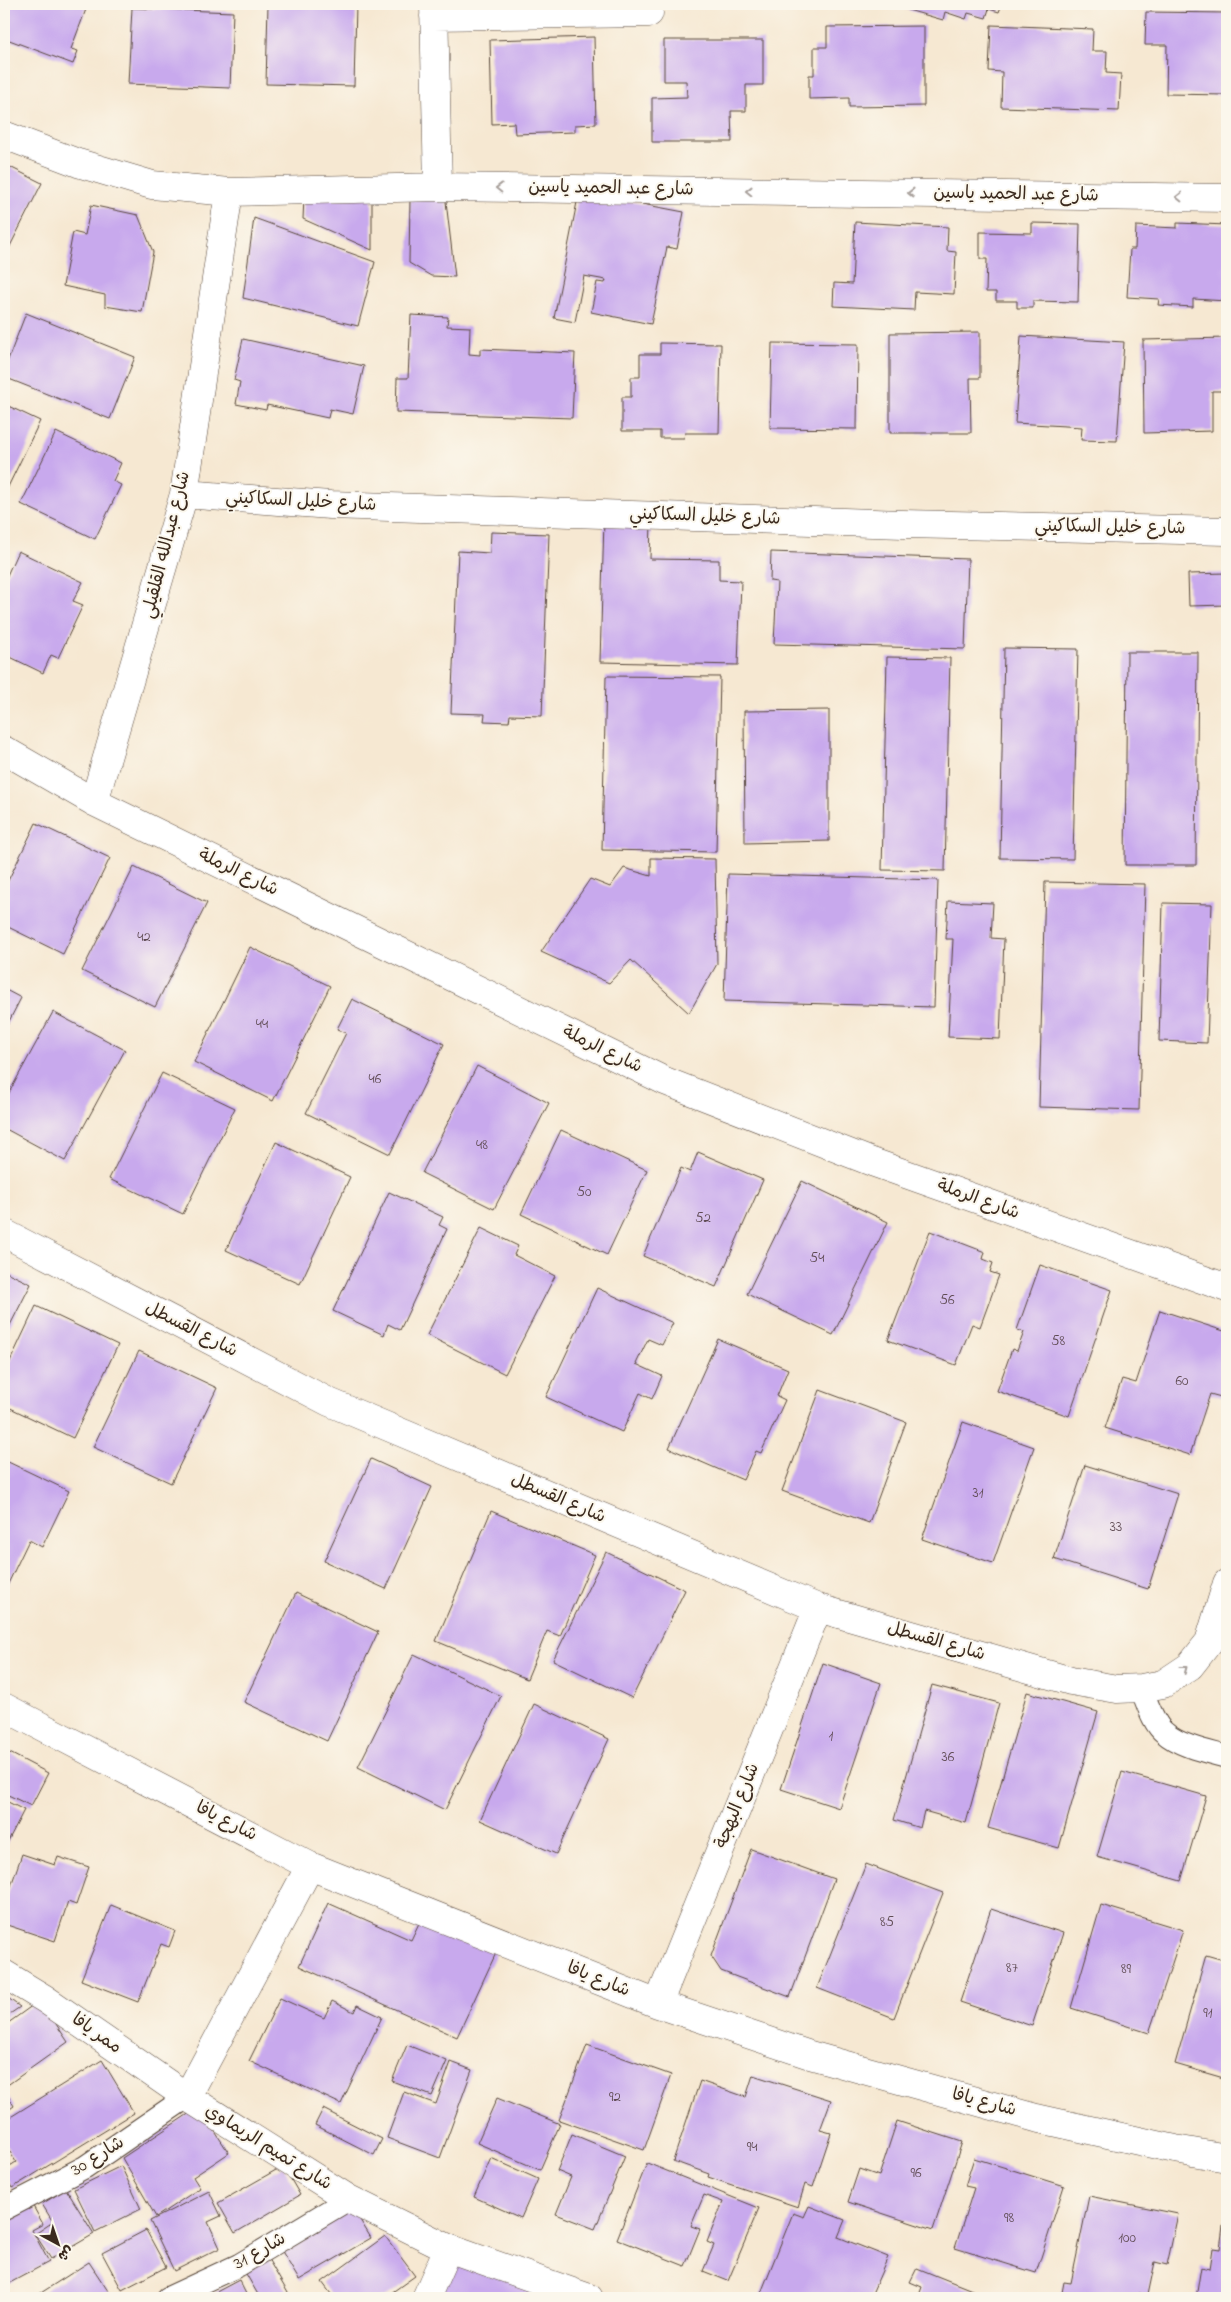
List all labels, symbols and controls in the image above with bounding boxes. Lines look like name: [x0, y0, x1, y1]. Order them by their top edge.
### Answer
street label: شارع عبد الحميد ياسين: [528, 175, 694, 203]
street label: شارع عبد الحميد ياسين: [933, 181, 1099, 209]
one-way arrow: [494, 183, 502, 193]
one-way arrow: [744, 186, 752, 196]
one-way arrow: [907, 188, 914, 198]
one-way arrow: [1174, 192, 1182, 202]
street label: شارع عبدالله القلقيلي: [136, 469, 199, 622]
street label: شارع خليل السكاكيني: [225, 485, 377, 520]
street label: شارع خليل السكاكيني: [629, 501, 781, 534]
street label: شارع خليل السكاكيني: [1034, 514, 1186, 543]
street label: شارع الرملة: [194, 842, 282, 904]
house number: 42: [137, 926, 151, 948]
house number: 44: [256, 1013, 268, 1035]
street label: شارع الرملة: [558, 1019, 646, 1081]
house number: 46: [369, 1068, 382, 1090]
house number: 48: [476, 1134, 488, 1156]
street label: شارع الرملة: [933, 1173, 1023, 1227]
house number: 50: [576, 1181, 592, 1203]
house number: 52: [695, 1207, 712, 1229]
house number: 54: [810, 1247, 824, 1269]
house number: 56: [939, 1289, 955, 1311]
street label: شارع القسطل: [140, 1296, 242, 1364]
house number: 58: [1051, 1330, 1065, 1352]
house number: 60: [1175, 1370, 1189, 1392]
street label: شارع القسطل: [507, 1467, 609, 1531]
house number: 31: [973, 1482, 984, 1504]
house number: 33: [1110, 1516, 1122, 1538]
street label: شارع القسطل: [884, 1616, 988, 1668]
one-way arrow: [1178, 1666, 1188, 1675]
house number: 1: [829, 1725, 834, 1747]
house number: 36: [942, 1746, 955, 1768]
street label: شارع البهجة: [709, 1759, 767, 1853]
street label: شارع يافا: [191, 1795, 261, 1849]
house number: 85: [880, 1911, 895, 1933]
street label: شارع يافا: [563, 1956, 633, 2004]
house number: 87: [1006, 1957, 1018, 1979]
house number: 89: [1121, 1958, 1132, 1980]
house number: 91: [1203, 2002, 1213, 2024]
street label: ممر يافا: [66, 2007, 126, 2061]
street label: شارع يافا: [949, 2082, 1019, 2124]
house number: 92: [609, 2086, 622, 2108]
street label: شارع تميم الريماوي: [199, 2098, 337, 2198]
street label: شارع 30: [66, 2130, 130, 2184]
house number: 94: [747, 2136, 757, 2158]
house number: 96: [910, 2162, 922, 2184]
house number: 98: [1004, 2207, 1014, 2229]
north arrow: [32, 2220, 82, 2270]
street label: شارع 31: [229, 2227, 291, 2277]
house number: 100: [1118, 2227, 1136, 2249]
text: ش: [53, 2240, 78, 2266]

